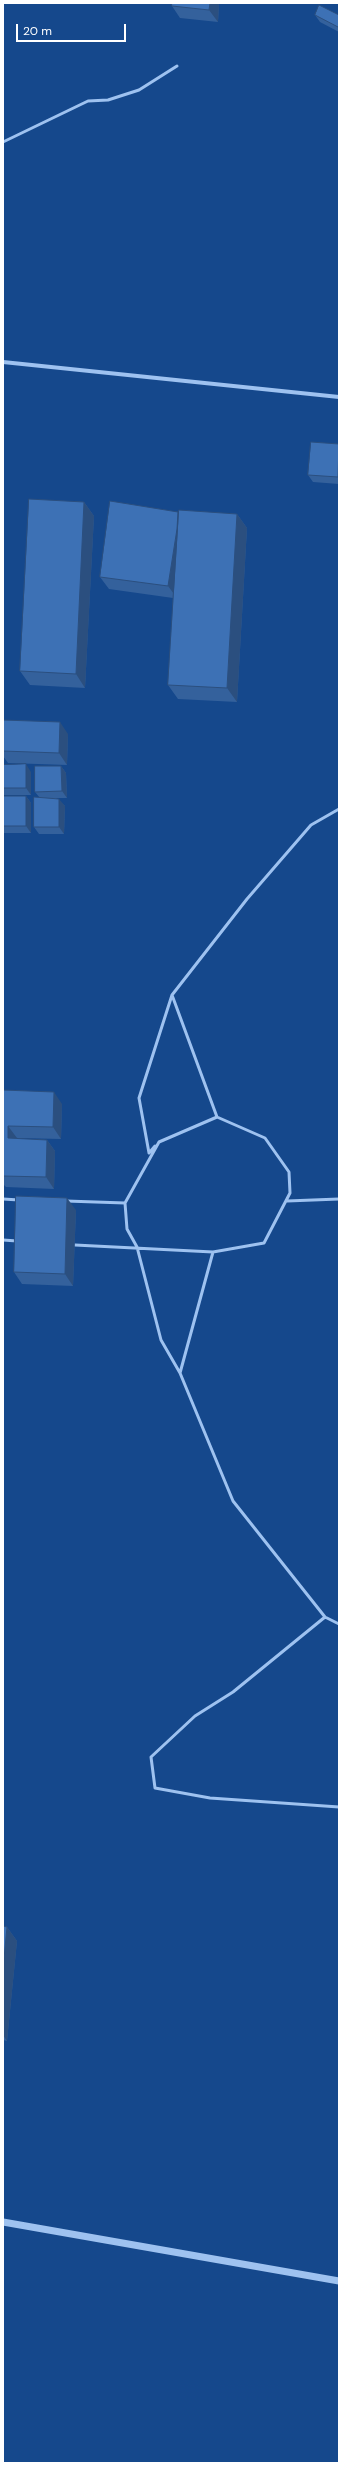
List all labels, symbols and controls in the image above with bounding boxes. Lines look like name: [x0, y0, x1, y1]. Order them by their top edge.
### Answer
scale bar: [18, 16, 128, 42]
text: 20 m: [23, 23, 52, 39]

